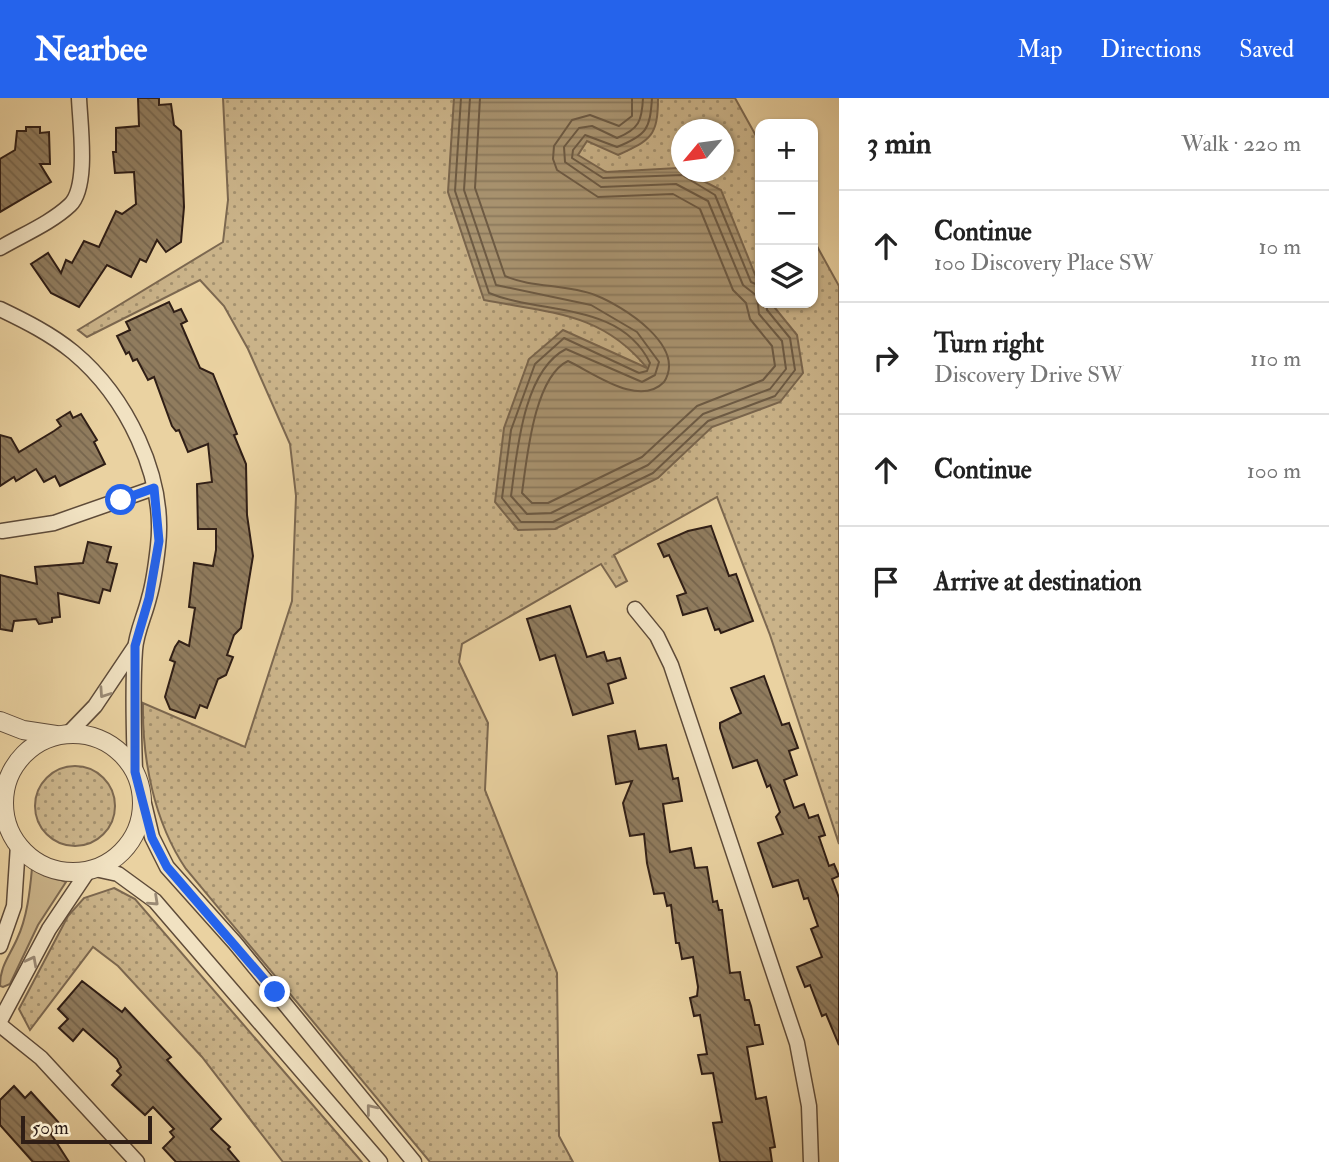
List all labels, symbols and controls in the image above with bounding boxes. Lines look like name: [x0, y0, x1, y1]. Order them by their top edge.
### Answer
text: Nearbee: [35, 29, 147, 70]
text: Map: [1017, 34, 1062, 65]
text: Directions: [1100, 34, 1201, 65]
text: Saved: [1239, 34, 1294, 65]
north arrow: [671, 119, 734, 182]
map controls: [755, 119, 818, 308]
button: +: [755, 119, 818, 182]
text: 3 min: [867, 125, 932, 162]
text: Walk · 220 m: [1181, 129, 1301, 158]
button: −: [755, 182, 818, 245]
text: Continue: [934, 216, 1032, 248]
icon: ahead: [867, 227, 905, 265]
text: 10 m: [1258, 232, 1301, 261]
button: layers: [755, 245, 818, 308]
text: 100 Discovery Place SW: [934, 248, 1155, 277]
text: Turn right: [934, 328, 1044, 360]
icon: right: [867, 339, 905, 377]
text: 110 m: [1250, 344, 1301, 373]
text: Discovery Drive SW: [934, 360, 1123, 389]
icon: ahead: [867, 451, 905, 489]
text: Continue: [934, 454, 1032, 486]
text: 100 m: [1247, 456, 1301, 485]
route start: [105, 484, 136, 515]
icon: arrive: [867, 563, 905, 601]
text: Arrive at destination: [934, 566, 1142, 598]
one-way arrow: [100, 685, 113, 698]
one-way arrow: [146, 893, 159, 905]
one-way arrow: [24, 955, 37, 968]
route end: [259, 976, 290, 1007]
one-way arrow: [367, 1104, 380, 1117]
scale bar: [21, 1113, 152, 1145]
text: 50 m: [32, 1116, 69, 1140]

